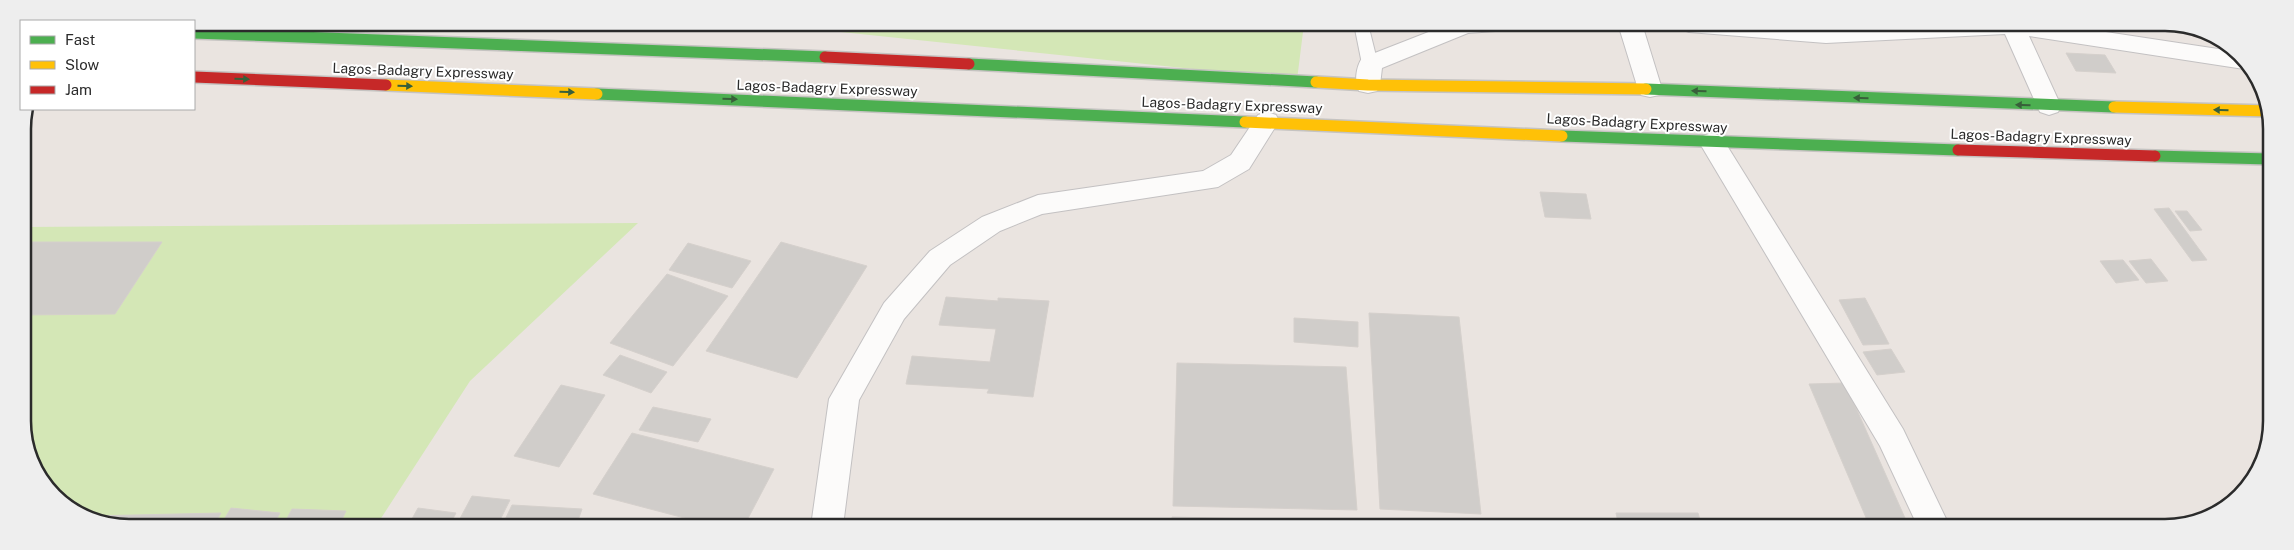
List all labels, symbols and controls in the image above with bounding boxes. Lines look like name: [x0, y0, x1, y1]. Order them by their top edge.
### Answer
legend: [20, 20, 195, 110]
text: Fast: [65, 31, 95, 48]
text: Slow: [65, 56, 100, 73]
street label: Lagos-Badagry Expressway: [332, 60, 514, 82]
one-way arrow: [235, 75, 251, 83]
street label: Lagos-Badagry Expressway: [736, 77, 918, 99]
text: Jam: [65, 81, 92, 98]
one-way arrow: [397, 82, 413, 90]
one-way arrow: [1690, 87, 1706, 95]
one-way arrow: [559, 89, 575, 97]
street label: Lagos-Badagry Expressway: [1141, 94, 1323, 116]
one-way arrow: [1853, 94, 1869, 102]
one-way arrow: [722, 96, 738, 104]
one-way arrow: [2015, 101, 2031, 109]
one-way arrow: [2212, 106, 2228, 114]
street label: Lagos-Badagry Expressway: [1546, 110, 1728, 136]
street label: Lagos-Badagry Expressway: [1950, 126, 2132, 148]

